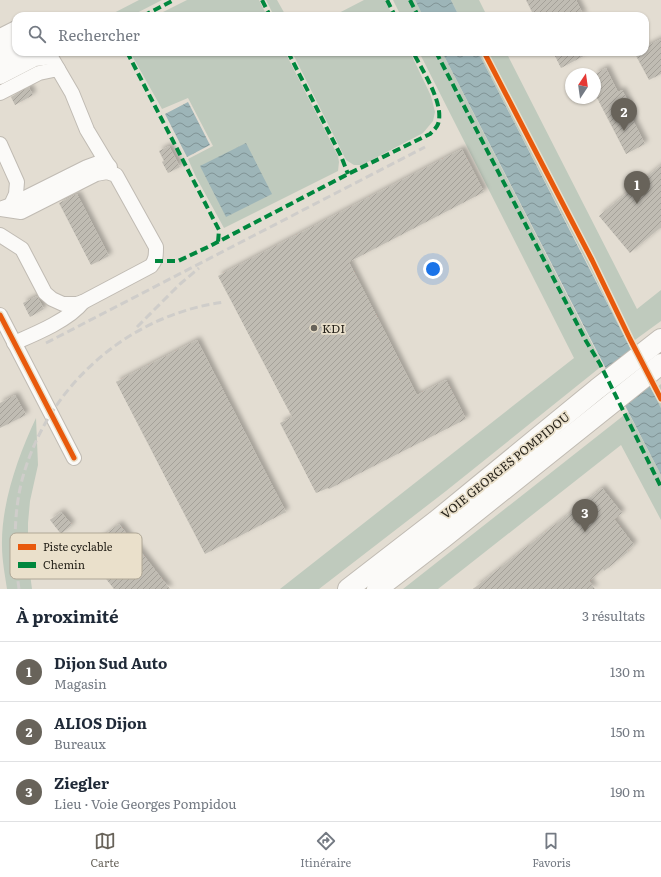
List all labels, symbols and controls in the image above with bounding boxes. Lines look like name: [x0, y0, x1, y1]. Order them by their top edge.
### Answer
search box: [12, 12, 649, 56]
icon: search: [26, 23, 48, 45]
text: Rechercher: [58, 23, 140, 46]
north arrow: [565, 68, 601, 104]
pin: 2: [611, 98, 637, 131]
pin: 1: [624, 171, 650, 204]
your location: [423, 259, 443, 279]
place label: KDI: [322, 319, 345, 337]
marker: KDI: [309, 323, 319, 333]
street label: VOIE GEORGES POMPIDOU: [437, 407, 574, 523]
pin: 3: [572, 499, 598, 532]
legend: [10, 533, 142, 579]
text: Piste cyclable: [43, 538, 113, 554]
text: Chemin: [43, 556, 85, 572]
text: À proximité: [16, 603, 119, 628]
text: 3 résultats: [582, 606, 645, 625]
text: Dijon Sud Auto: [54, 651, 167, 674]
text: 1: [26, 662, 32, 681]
text: 130 m: [610, 662, 645, 681]
text: Magasin: [54, 674, 107, 693]
text: ALIOS Dijon: [54, 711, 147, 734]
text: 2: [26, 722, 32, 741]
text: 150 m: [610, 722, 645, 741]
text: Bureaux: [54, 734, 106, 753]
text: Ziegler: [54, 771, 109, 794]
text: 3: [25, 782, 33, 801]
text: 190 m: [610, 782, 645, 801]
text: Lieu · Voie Georges Pompidou: [54, 794, 237, 813]
tab: Carte: [91, 830, 119, 870]
tab: Itinéraire: [300, 830, 351, 870]
tab: Favoris: [532, 830, 570, 870]

